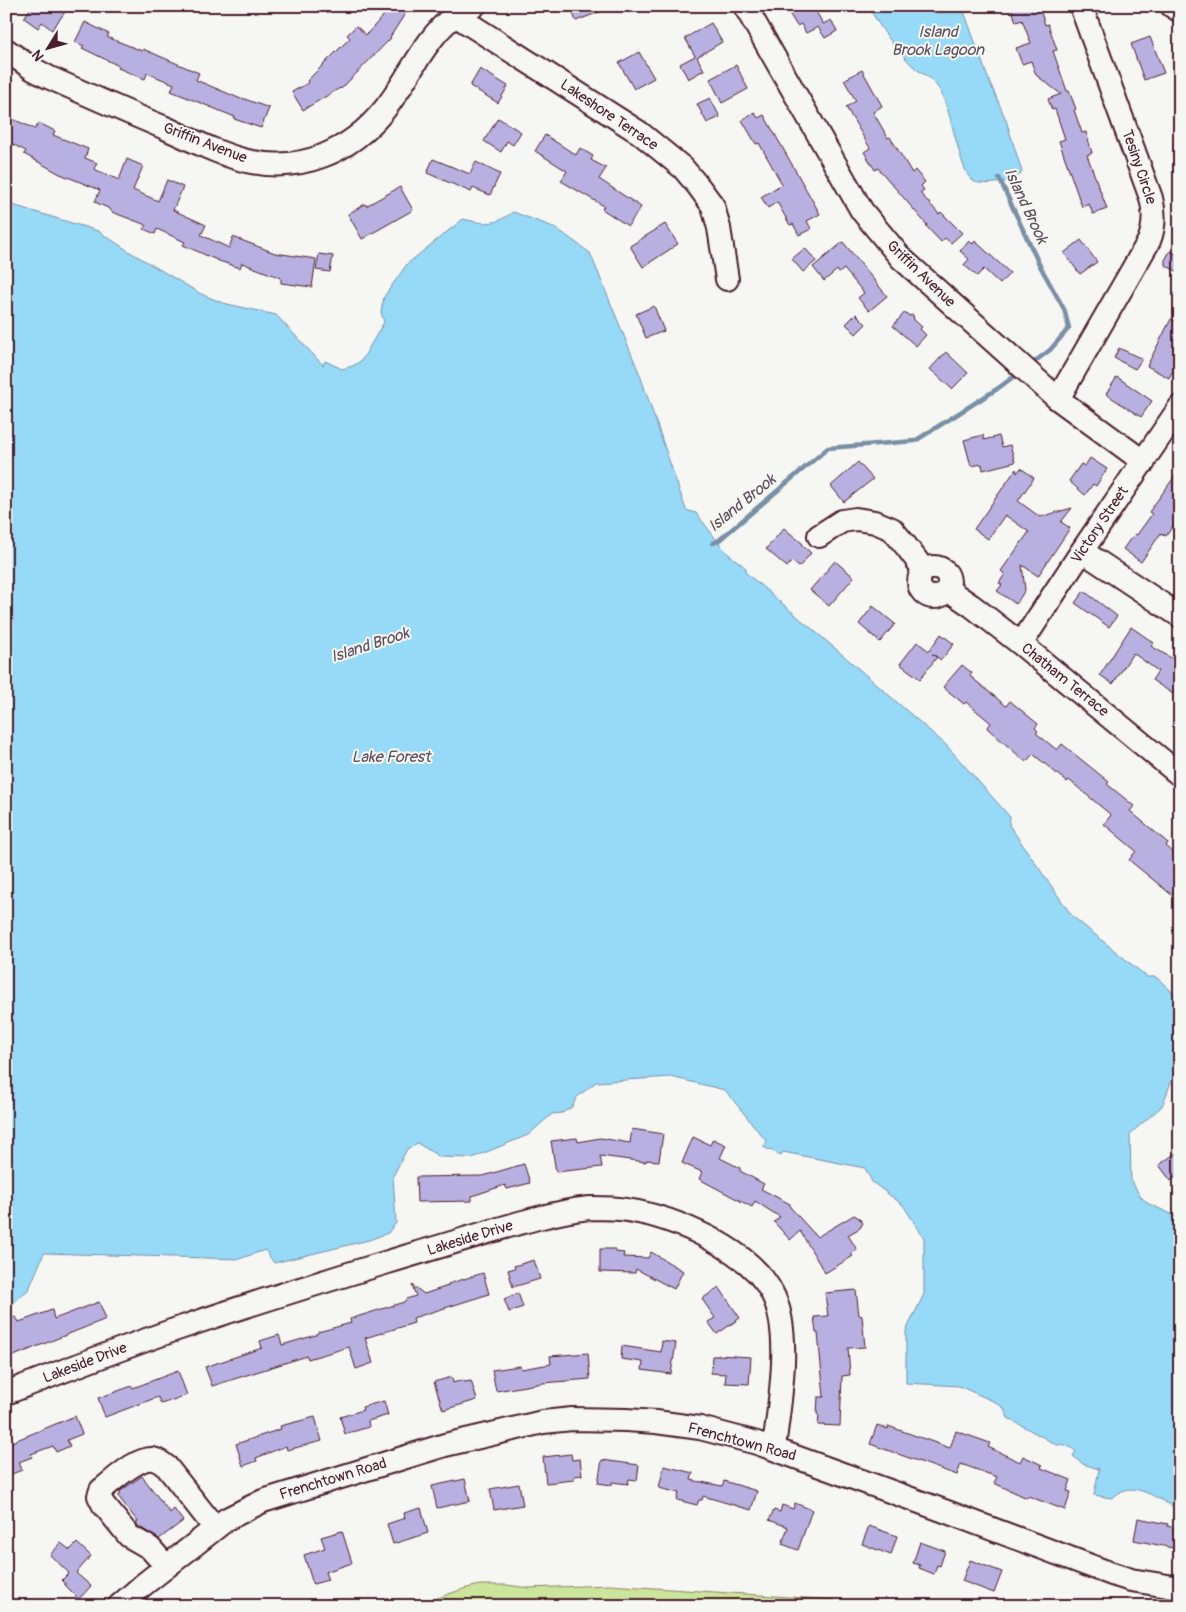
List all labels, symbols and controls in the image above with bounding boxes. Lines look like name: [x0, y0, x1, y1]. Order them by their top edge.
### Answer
north arrow: [22, 22, 72, 72]
water label: Island Brook Lagoon: [892, 22, 985, 60]
text: N: [28, 47, 48, 64]
street label: Lakeshore Terrace: [556, 75, 662, 155]
street label: Griffin Avenue: [160, 118, 250, 168]
street label: Tesiny Circle: [1117, 127, 1161, 207]
water label: Island Brook: [1000, 165, 1053, 248]
street label: Griffin Avenue: [883, 236, 960, 312]
water label: Island Brook: [704, 469, 781, 536]
street label: Victory Street: [1067, 482, 1133, 567]
water label: Island Brook: [328, 623, 413, 667]
street label: Chatham Terrace: [1017, 639, 1113, 721]
water label: Lake Forest: [352, 747, 432, 767]
street label: Lakeside Drive: [425, 1216, 516, 1260]
street label: Lakeside Drive: [40, 1338, 130, 1388]
street label: Frenchtown Road: [686, 1418, 798, 1466]
street label: Frenchtown Road: [277, 1454, 389, 1504]

